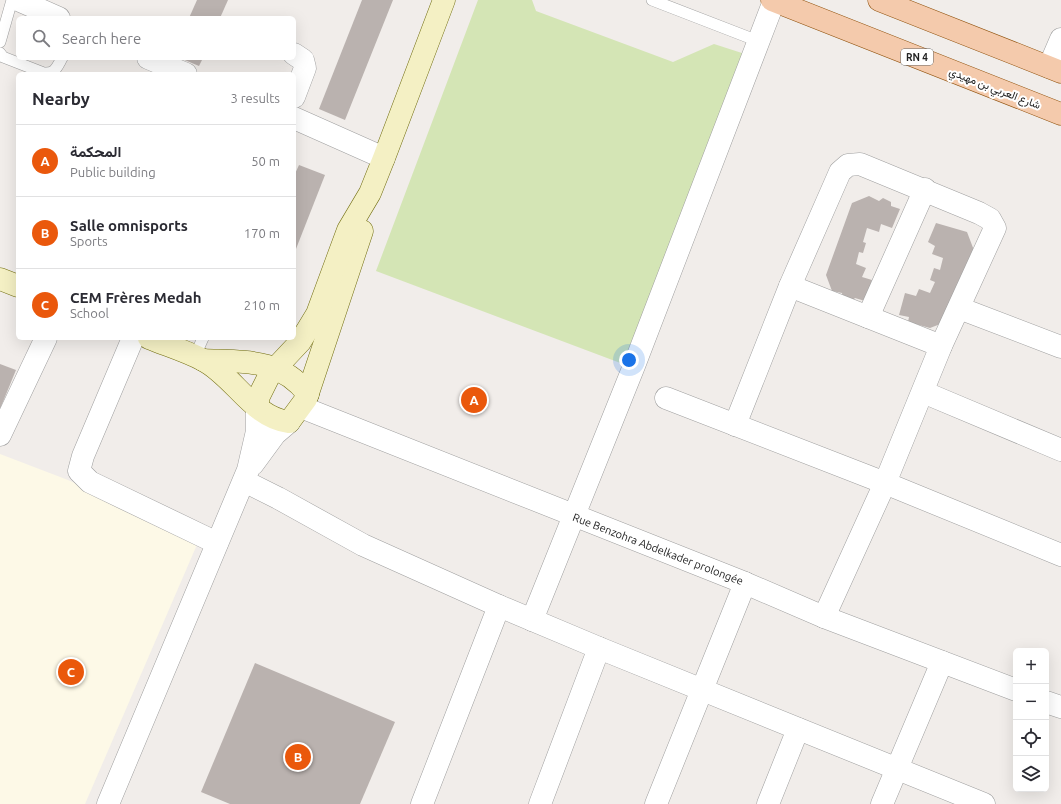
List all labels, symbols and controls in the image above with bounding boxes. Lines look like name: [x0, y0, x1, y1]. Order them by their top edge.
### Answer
search box: [16, 16, 296, 60]
icon: search: [30, 27, 52, 49]
text: Search here: [62, 30, 141, 47]
road number: RN 4: [901, 49, 933, 65]
street label: شارع العربي بن مهيدي: [946, 65, 1043, 115]
text: Nearby: [32, 89, 90, 108]
text: 3 results: [230, 91, 280, 105]
text: المحكمة: [70, 143, 121, 160]
text: A: [40, 154, 50, 168]
text: 50 m: [251, 154, 280, 168]
text: Public building: [70, 165, 156, 179]
text: Salle omnisports: [70, 217, 188, 234]
text: B: [41, 226, 49, 240]
text: 170 m: [244, 226, 280, 240]
text: Sports: [70, 234, 108, 248]
text: CEM Frères Medah: [70, 289, 201, 306]
text: C: [41, 298, 49, 312]
text: 210 m: [244, 298, 280, 312]
text: School: [70, 306, 109, 320]
your location: [619, 350, 639, 370]
pin: A: [461, 385, 487, 415]
street label: Rue Benzohra Abdelkader prolongée: [571, 511, 745, 587]
map controls: [1013, 648, 1049, 792]
button: +: [1013, 648, 1049, 684]
pin: C: [58, 657, 84, 687]
button: −: [1013, 684, 1049, 720]
button: locate: [1013, 720, 1049, 756]
pin: B: [285, 742, 311, 772]
button: layers: [1013, 756, 1049, 792]

